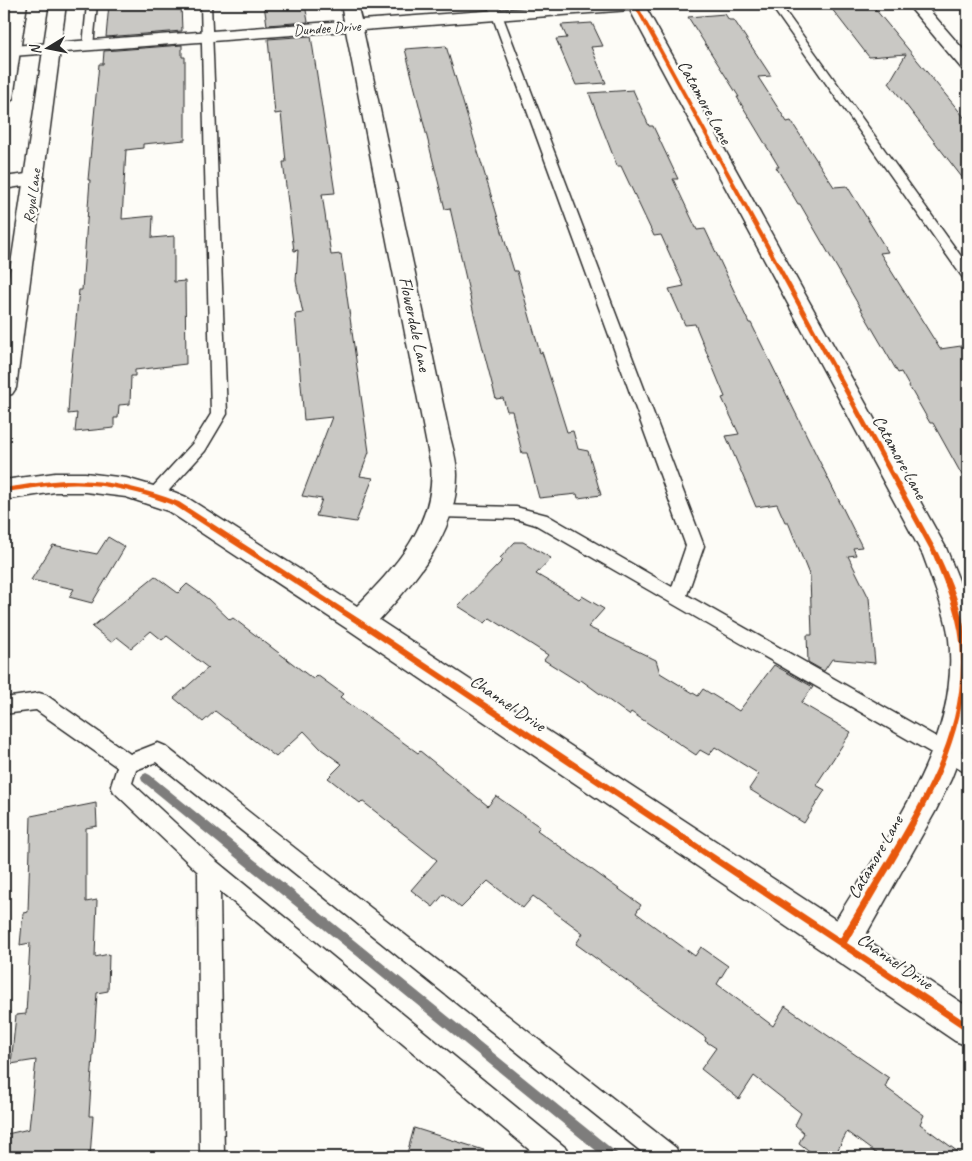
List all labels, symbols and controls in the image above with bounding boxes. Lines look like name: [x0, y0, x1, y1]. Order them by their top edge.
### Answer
street label: Dundee Drive: [293, 17, 362, 40]
north arrow: [22, 22, 72, 72]
text: N: [26, 42, 45, 56]
street label: Catamore Lane: [673, 56, 738, 149]
street label: Royal Lane: [19, 167, 46, 224]
street label: Flowerdale Lane: [394, 275, 436, 374]
street label: Catamore Lane: [868, 411, 933, 504]
street label: Channel Drive: [466, 670, 551, 737]
street label: Catamore Lane: [842, 810, 908, 903]
street label: Channel Drive: [853, 928, 938, 995]

